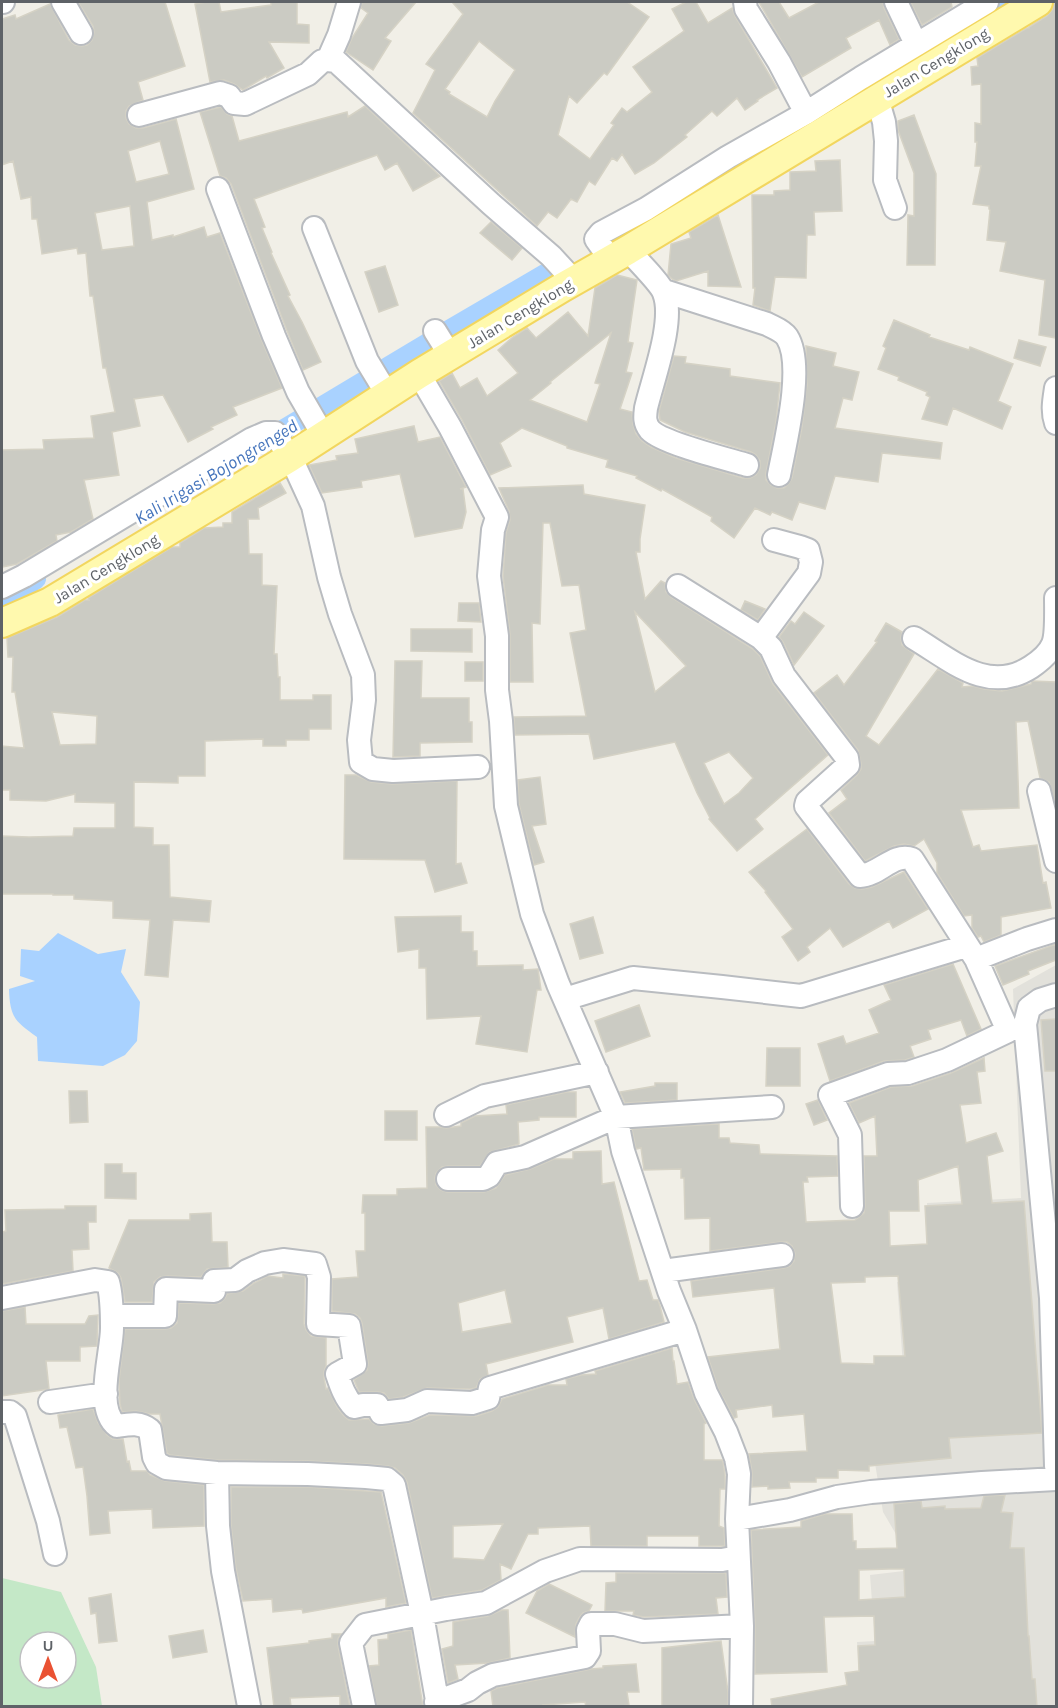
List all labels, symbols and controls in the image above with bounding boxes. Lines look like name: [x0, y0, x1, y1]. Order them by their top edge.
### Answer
street label: Jalan Cengklong: [880, 23, 992, 101]
street label: Jalan Cengklong: [464, 274, 576, 352]
water label: Kali Irigasi Bojongrenged: [130, 414, 302, 529]
street label: Jalan Cengklong: [50, 529, 162, 607]
north arrow: [18, 1630, 78, 1690]
text: U: [42, 1636, 54, 1655]

